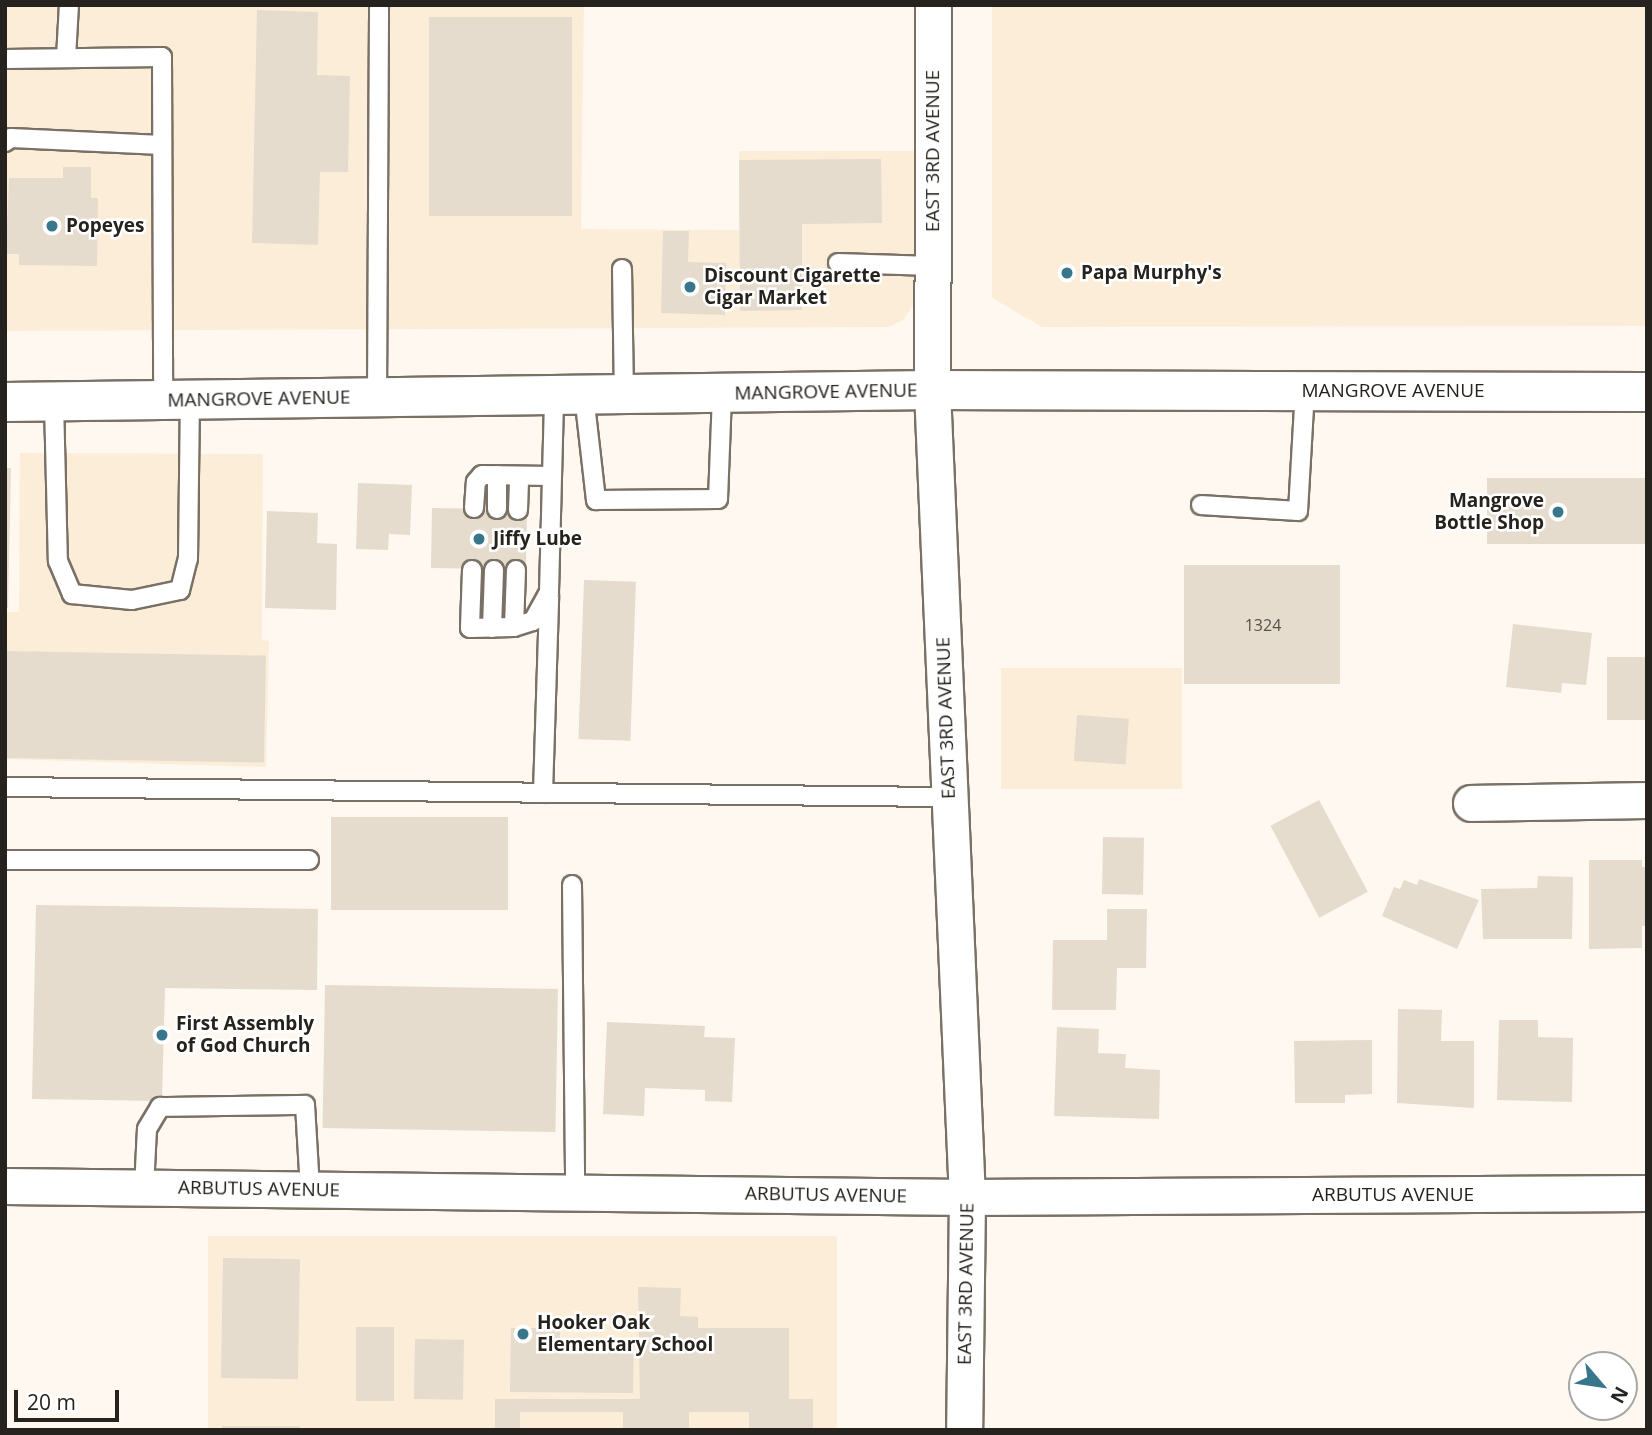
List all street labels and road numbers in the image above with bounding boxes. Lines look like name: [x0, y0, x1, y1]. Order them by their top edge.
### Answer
street label: EAST 3RD AVENUE: [922, 70, 944, 232]
street label: MANGROVE AVENUE: [734, 379, 918, 405]
street label: MANGROVE AVENUE: [1301, 380, 1485, 402]
street label: MANGROVE AVENUE: [167, 386, 351, 412]
street label: EAST 3RD AVENUE: [932, 636, 960, 800]
street label: ARBUTUS AVENUE: [178, 1176, 340, 1202]
street label: ARBUTUS AVENUE: [745, 1182, 907, 1208]
street label: ARBUTUS AVENUE: [1312, 1184, 1474, 1206]
street label: EAST 3RD AVENUE: [953, 1203, 979, 1365]

